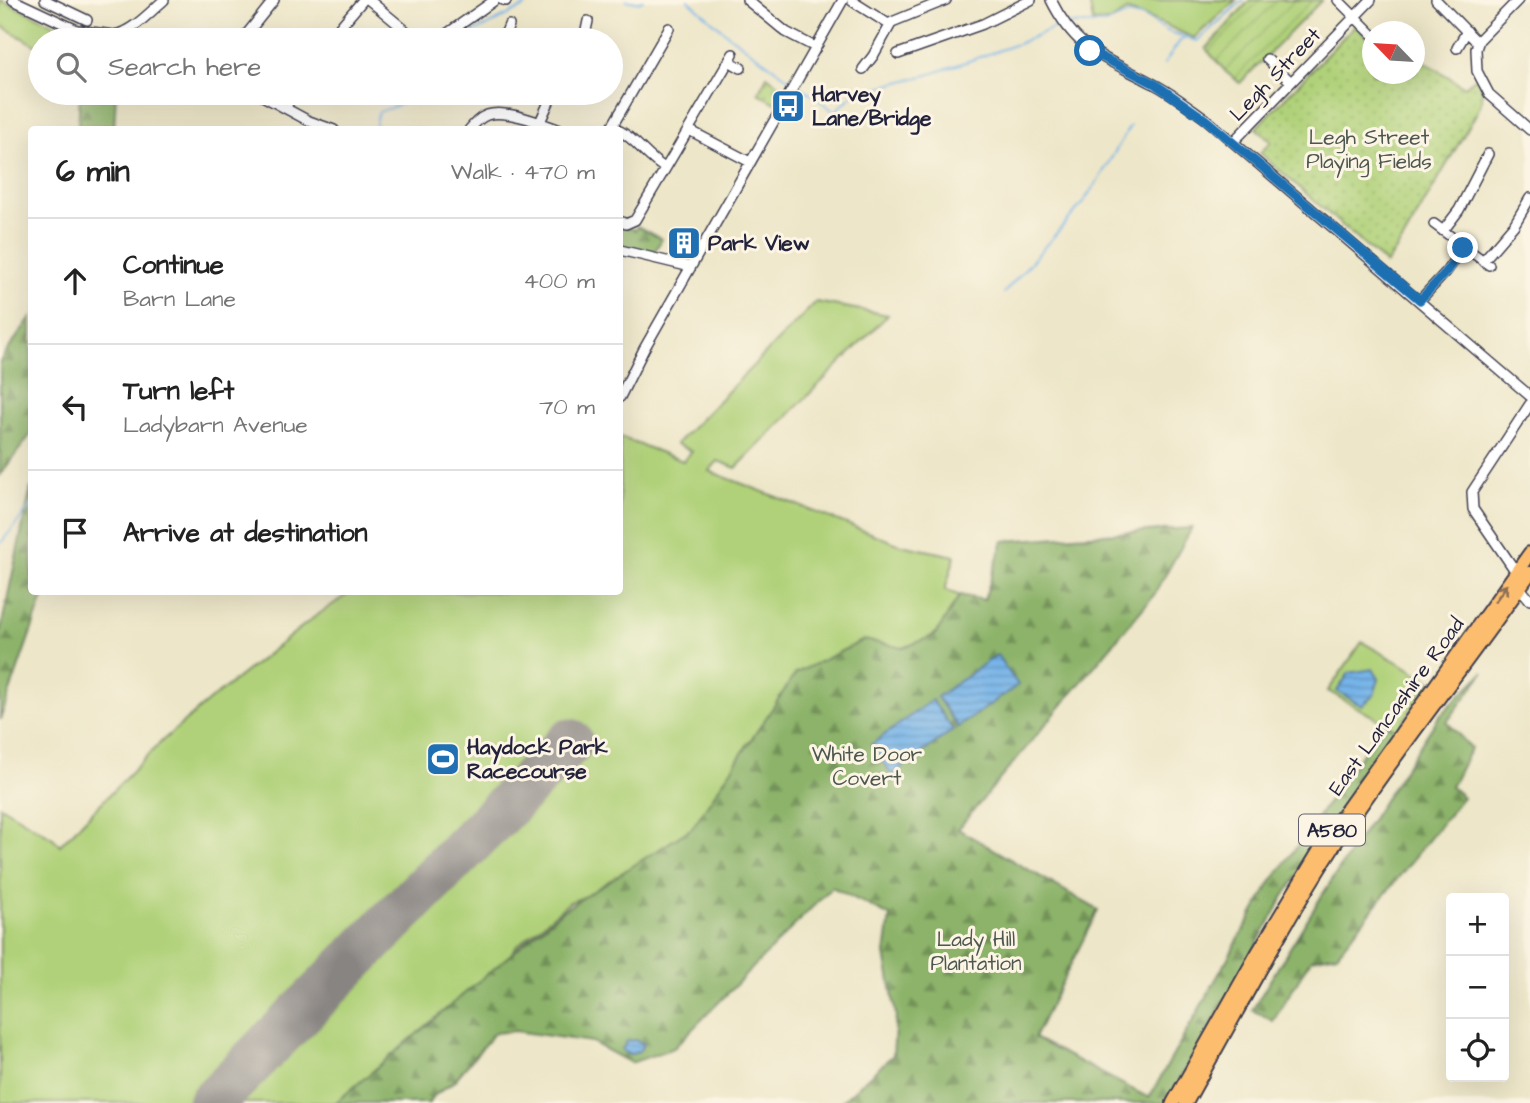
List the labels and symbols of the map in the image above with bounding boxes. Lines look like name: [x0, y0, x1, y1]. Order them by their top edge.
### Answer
street label: Legh Street: [1223, 21, 1329, 129]
north arrow: [1362, 21, 1425, 84]
route start: [1074, 35, 1105, 66]
place label: Harvey Lane/Bridge: [812, 80, 932, 135]
bus stop icon: Harvey Lane/Bridge: [769, 87, 807, 125]
park label: Legh Street Playing Fields: [1306, 123, 1432, 178]
building icon: Park View: [665, 224, 703, 262]
place label: Park View: [708, 229, 810, 258]
route end: [1447, 232, 1478, 263]
one-way arrow: [1494, 584, 1508, 603]
street label: East Lancashire Road: [1322, 611, 1471, 801]
place label: Haydock Park Racecourse: [467, 733, 608, 786]
sports icon: Haydock Park Racecourse: [424, 740, 462, 778]
park label: White Door Covert: [812, 740, 923, 793]
road number: A580: [1299, 814, 1365, 846]
park label: Lady Hill Plantation: [930, 925, 1022, 978]

